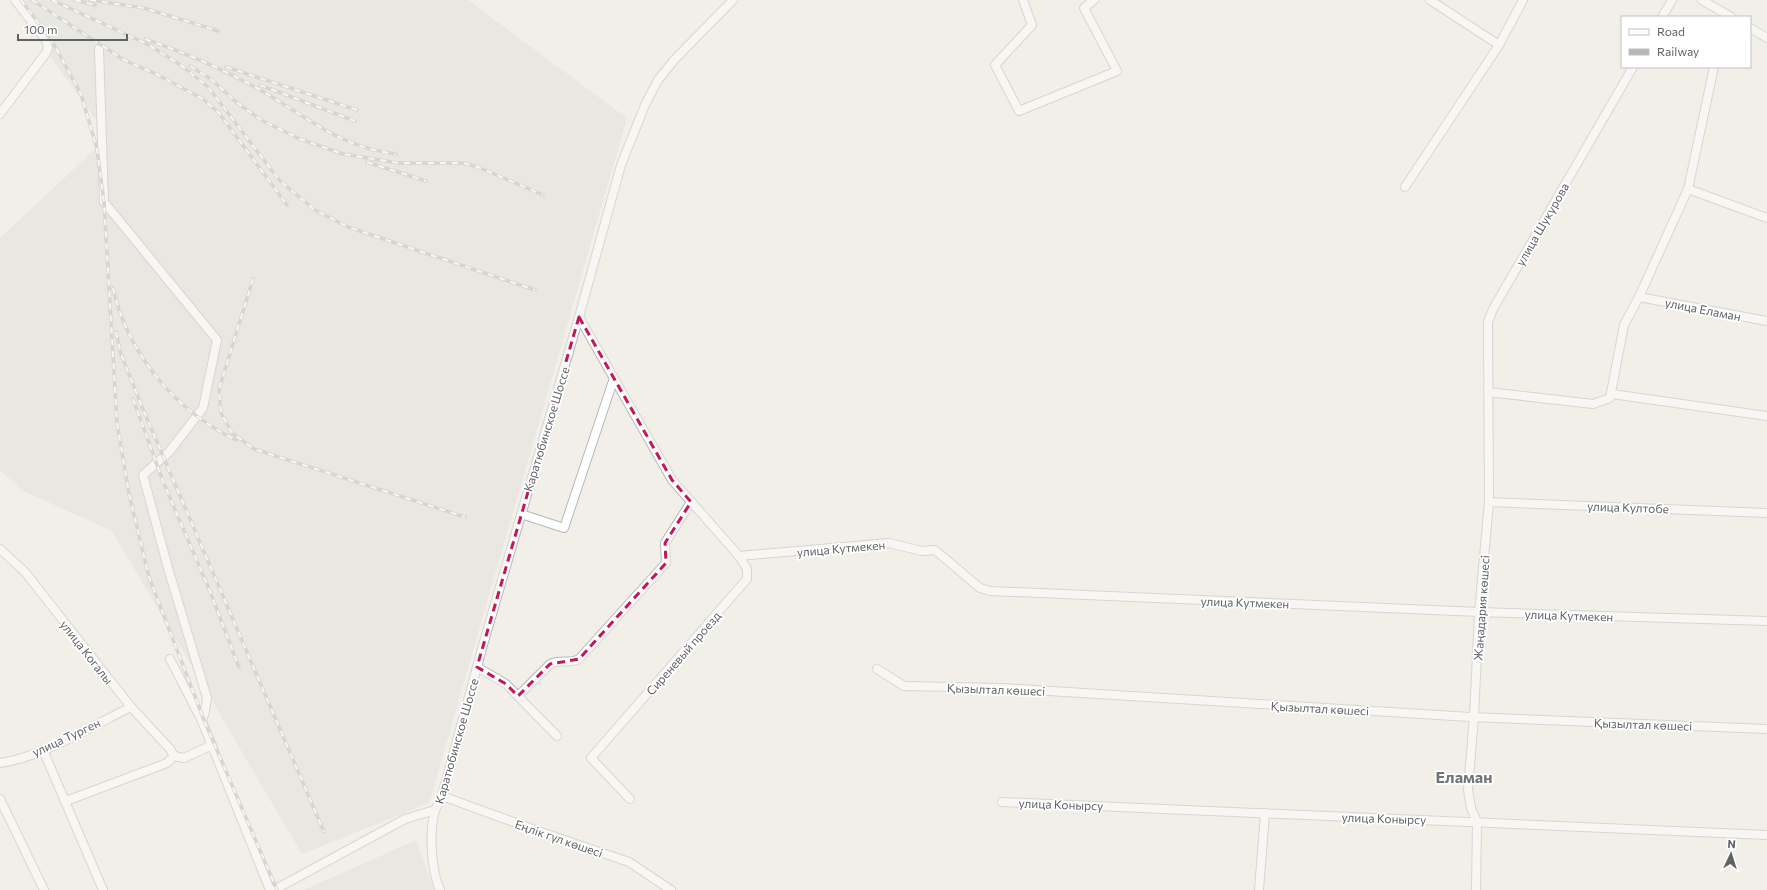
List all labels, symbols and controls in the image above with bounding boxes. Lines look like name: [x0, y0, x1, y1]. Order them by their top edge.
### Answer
scale bar: [18, 16, 127, 42]
legend: [1621, 16, 1751, 68]
text: 100 m: [24, 22, 58, 36]
text: Road: [1657, 24, 1685, 38]
text: Railway: [1657, 44, 1699, 58]
street label: улица Шукурова: [1513, 180, 1571, 268]
street label: улица Еламан: [1664, 295, 1742, 323]
street label: Каратюбинское Шоссе: [520, 365, 572, 493]
street label: улица Култобе: [1587, 499, 1669, 515]
street label: улица Кутмекен: [796, 537, 886, 559]
street label: Жаңадария көшесі: [1470, 555, 1492, 661]
street label: улица Кутмекен: [1200, 593, 1290, 611]
street label: улица Кутмекен: [1524, 606, 1614, 624]
street label: Сиреневый проезд: [643, 608, 723, 698]
street label: улица Когалы: [58, 617, 116, 687]
street label: Каратюбинское Шоссе: [431, 677, 481, 805]
street label: Қызылтал көшесі: [947, 680, 1045, 698]
street label: Қызылтал көшесі: [1271, 698, 1369, 718]
street label: улица Турген: [30, 715, 102, 759]
street label: Қызылтал көшесі: [1594, 715, 1692, 733]
district label: Еламан: [1436, 767, 1492, 786]
street label: улица Конырсу: [1018, 796, 1104, 812]
street label: улица Конырсу: [1341, 810, 1427, 826]
street label: Еңлік гүл көшесі: [513, 816, 605, 860]
north arrow: [1711, 834, 1751, 874]
text: N: [1727, 837, 1736, 850]

